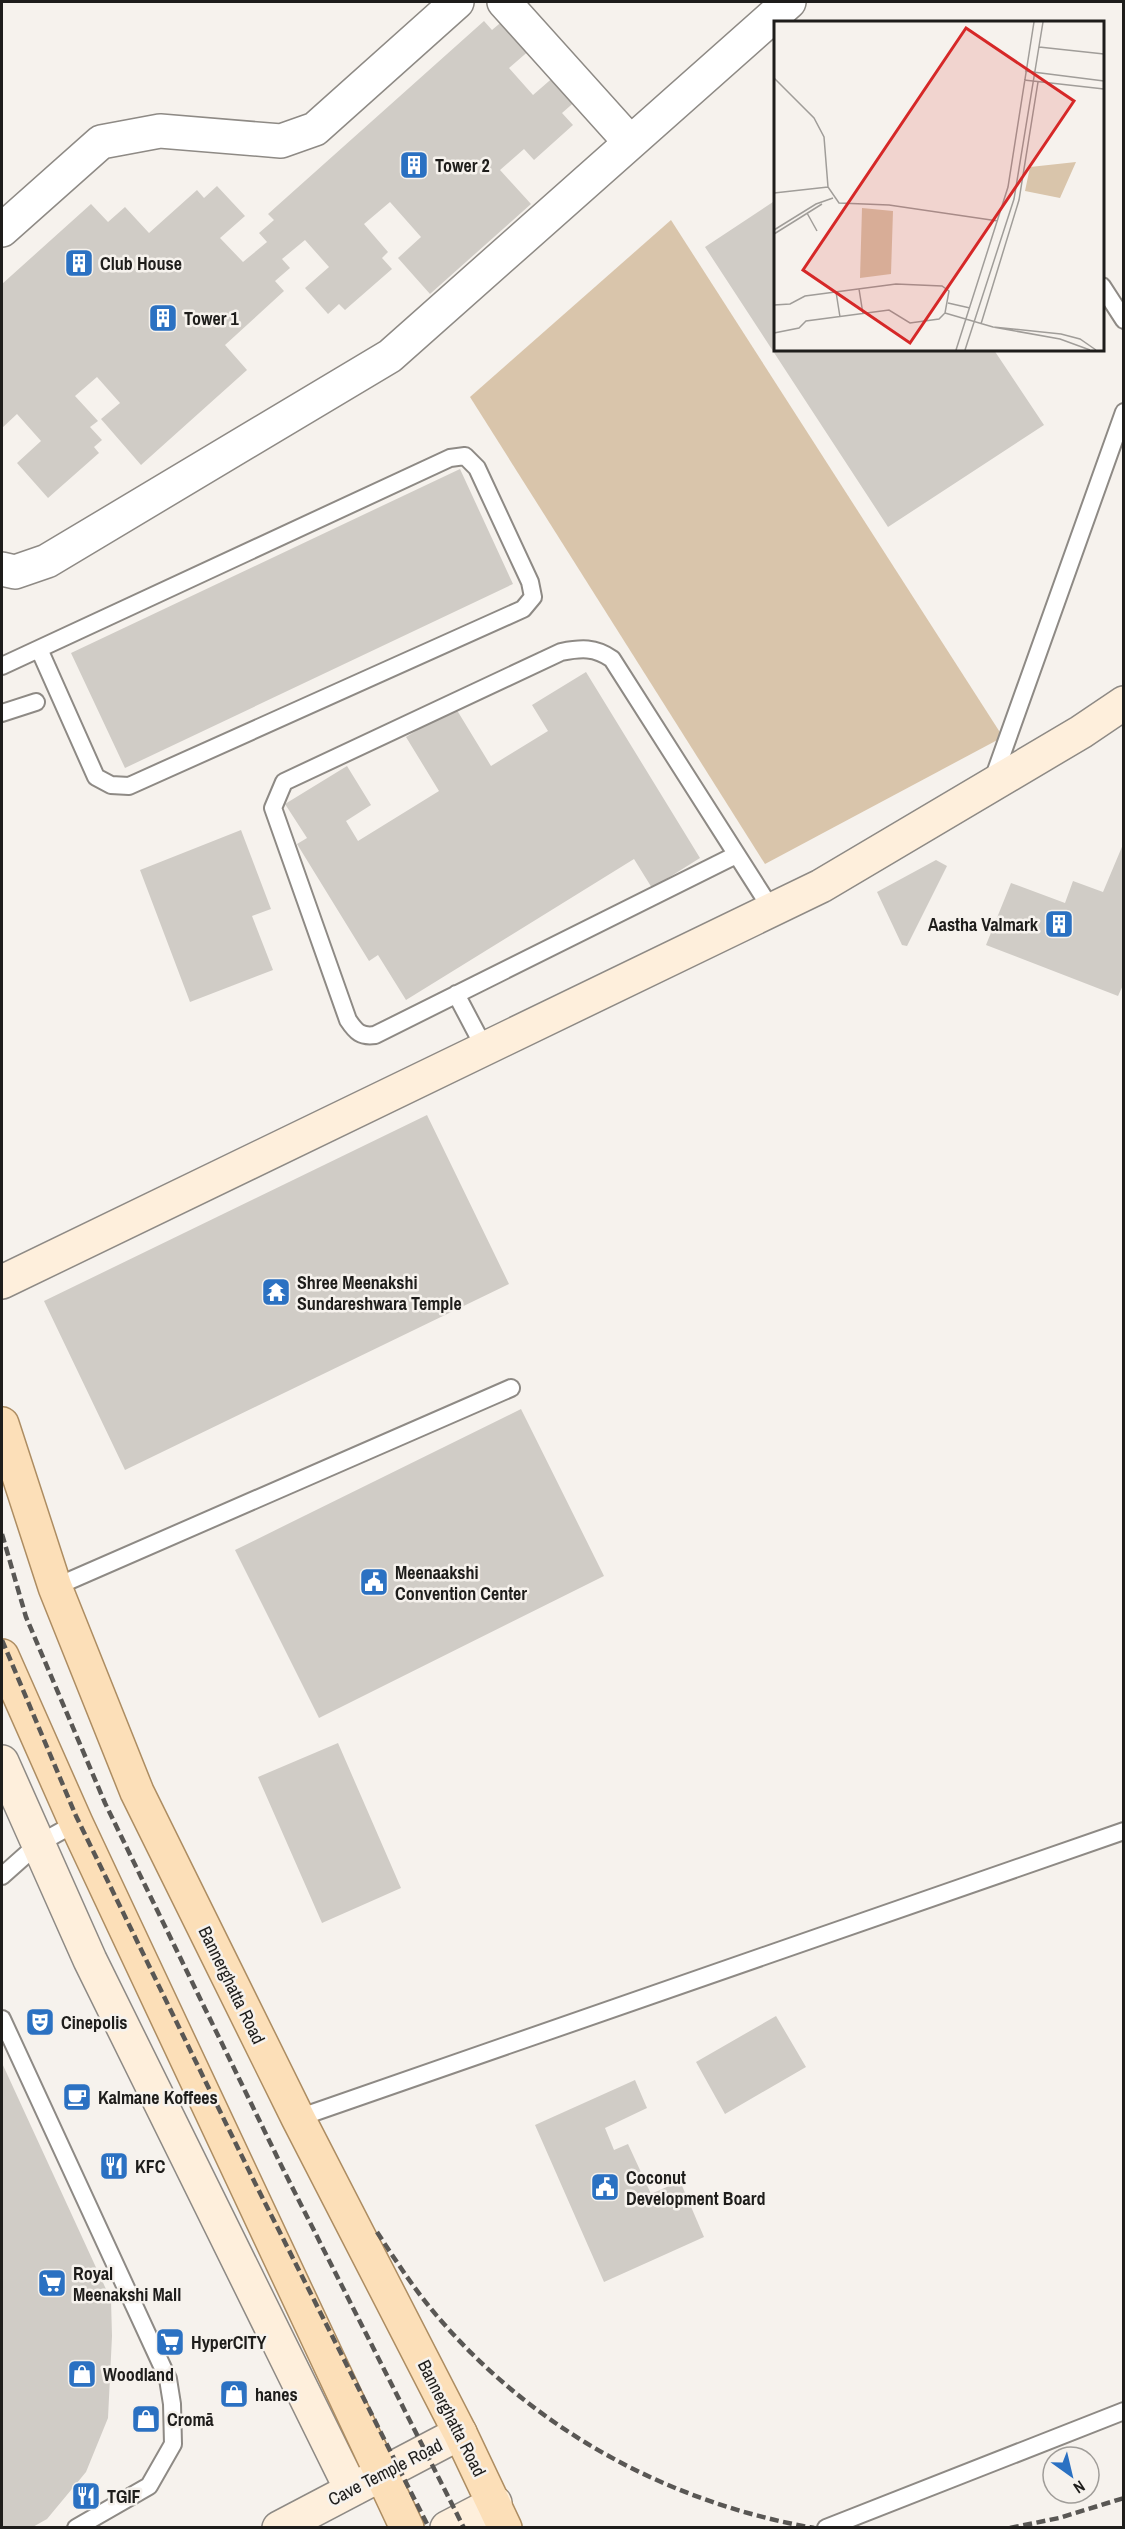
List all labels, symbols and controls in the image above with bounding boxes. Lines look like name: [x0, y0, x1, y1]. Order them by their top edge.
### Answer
inset map: [774, 21, 1104, 351]
building icon: Tower 2: [398, 149, 430, 181]
place label: Tower 2: [435, 153, 490, 178]
building icon: Club House: [63, 247, 95, 279]
place label: Club House: [100, 251, 182, 276]
building icon: Tower 1: [147, 302, 179, 334]
place label: Tower 1: [184, 306, 239, 331]
building icon: Aastha Valmark: [1043, 908, 1075, 940]
place label: Aastha Valmark: [928, 912, 1039, 937]
place label: Shree Meenakshi Sundareshwara Temple: [297, 1270, 462, 1316]
temple icon: Shree Meenakshi Sundareshwara Temple: [260, 1276, 292, 1308]
place label: Meenaakshi Convention Center: [395, 1560, 527, 1606]
public building icon: Meenaakshi Convention Center: [358, 1566, 390, 1598]
street label: Bannerghatta Road: [193, 1922, 271, 2048]
theatre icon: Cinepolis: [24, 2006, 56, 2038]
place label: Cinepolis: [61, 2010, 127, 2035]
cafe icon: Kalmane Koffees: [61, 2081, 93, 2113]
place label: Kalmane Koffees: [98, 2085, 218, 2110]
restaurant icon: KFC: [98, 2150, 130, 2182]
place label: KFC: [135, 2154, 166, 2179]
place label: Coconut Development Board: [626, 2165, 765, 2211]
public building icon: Coconut Development Board: [589, 2171, 621, 2203]
place label: Royal Meenakshi Mall: [73, 2261, 181, 2307]
supermarket icon: Royal Meenakshi Mall: [36, 2267, 68, 2299]
supermarket icon: HyperCITY: [154, 2326, 186, 2358]
place label: HyperCITY: [191, 2330, 267, 2355]
street label: Bannerghatta Road: [412, 2355, 492, 2481]
shop icon: Woodland: [66, 2358, 98, 2390]
place label: Woodland: [103, 2362, 174, 2387]
shop icon: hanes: [218, 2378, 250, 2410]
place label: hanes: [255, 2382, 298, 2407]
shop icon: Cromā: [130, 2403, 162, 2435]
place label: Cromā: [167, 2407, 215, 2432]
street label: Cave Temple Road: [324, 2432, 446, 2512]
north arrow: [1041, 2445, 1101, 2505]
text: N: [1069, 2476, 1089, 2499]
restaurant icon: TGIF: [70, 2480, 102, 2512]
place label: TGIF: [107, 2484, 141, 2509]

